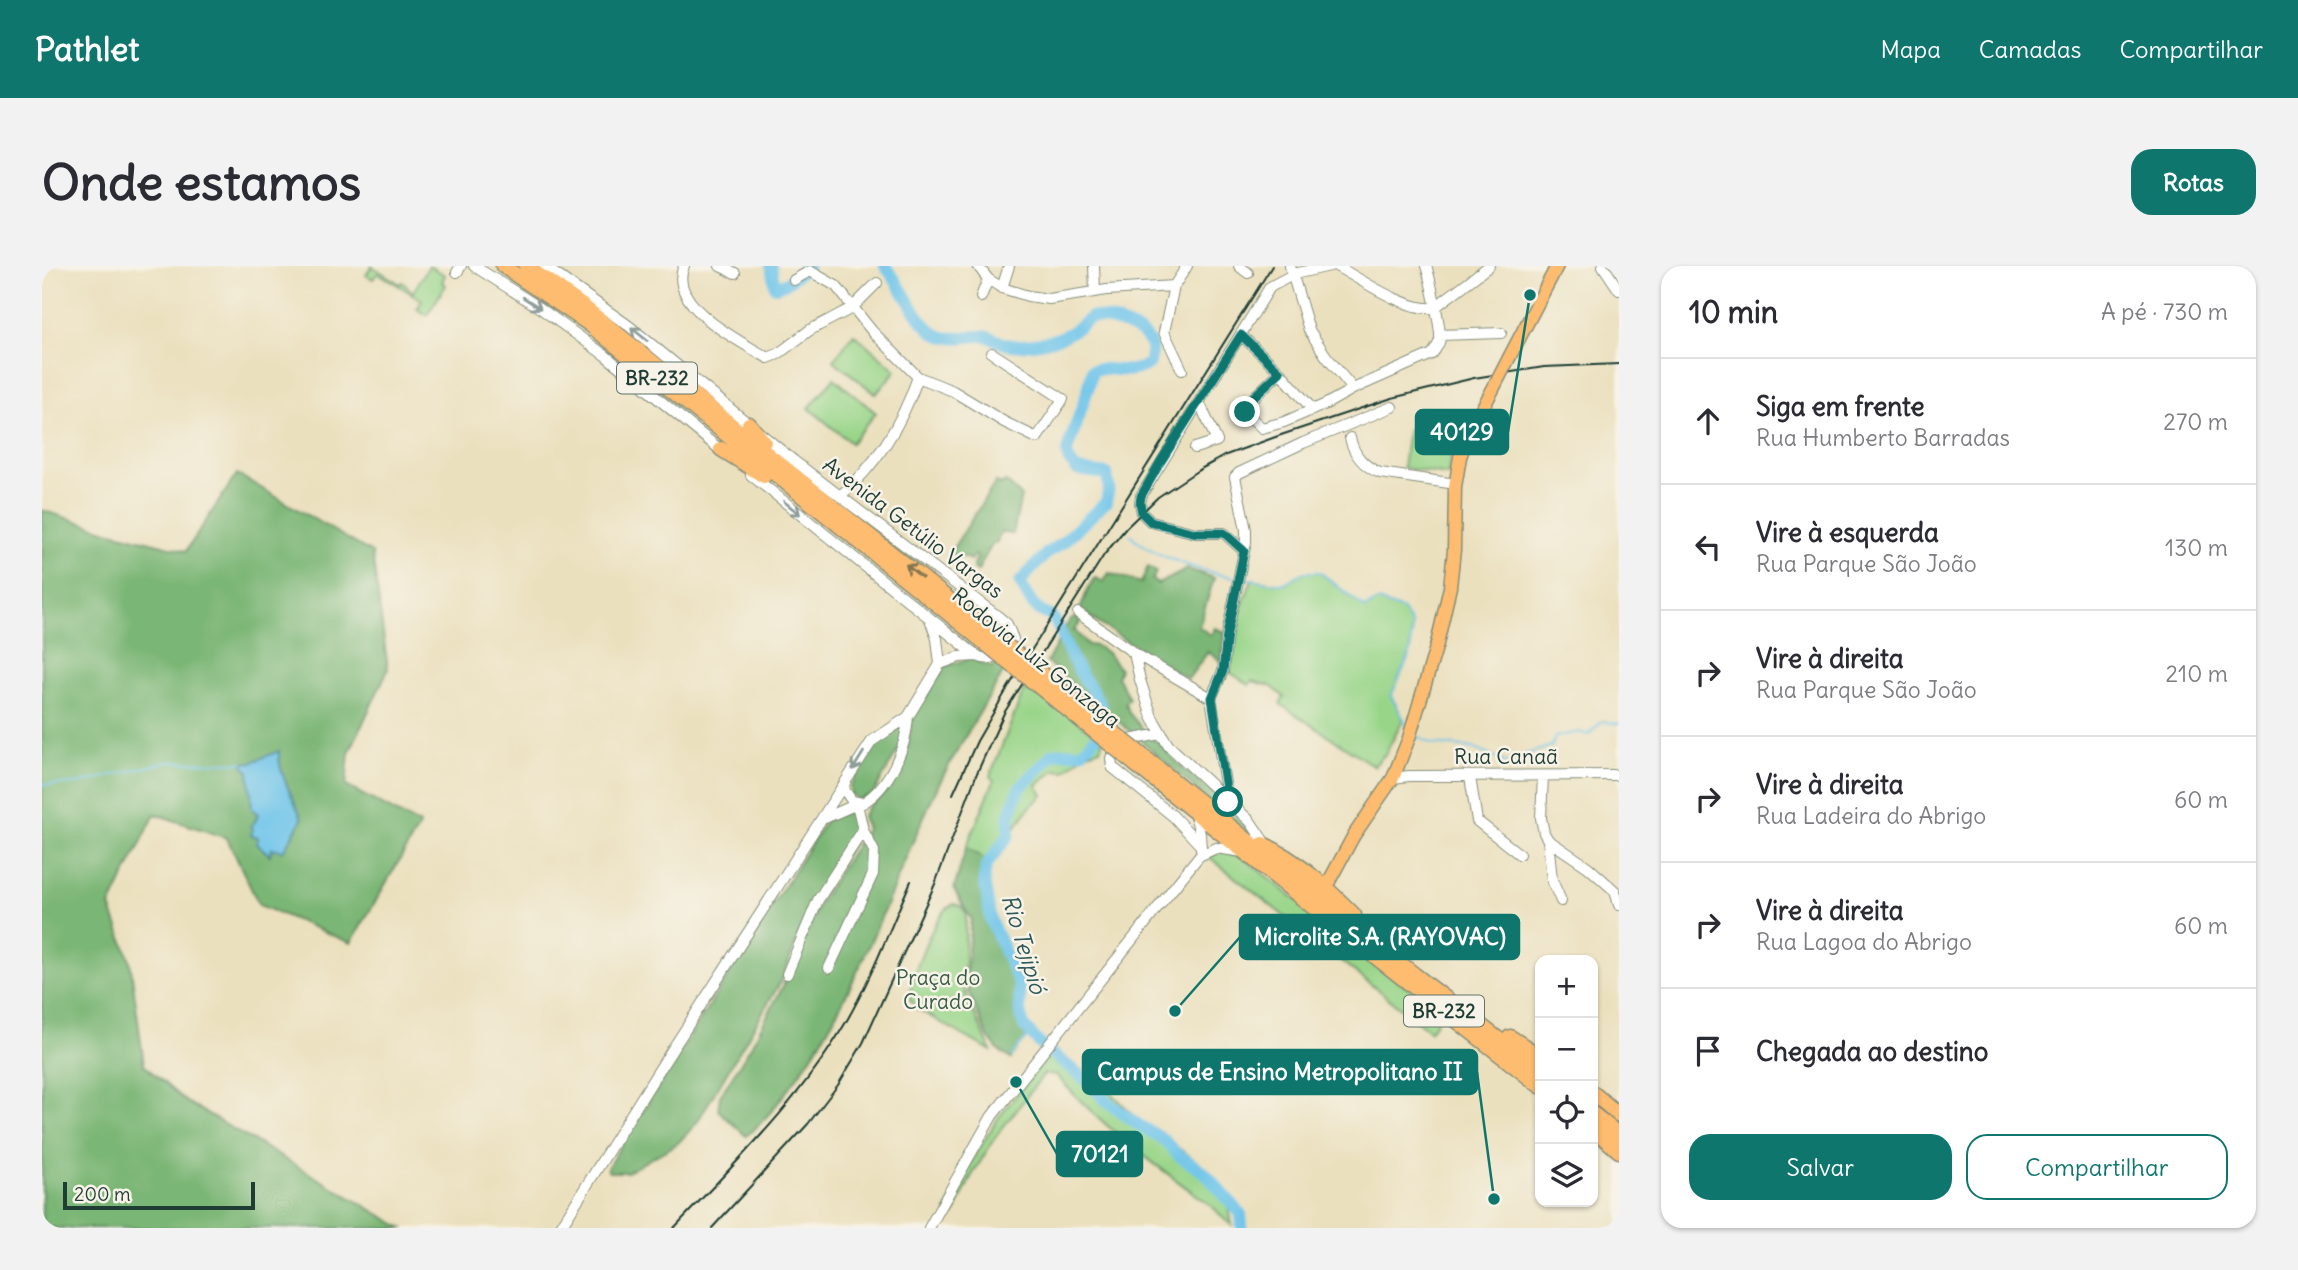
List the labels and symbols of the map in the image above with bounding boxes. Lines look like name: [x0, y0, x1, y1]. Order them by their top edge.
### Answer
one-way arrow: [521, 296, 541, 310]
one-way arrow: [631, 326, 649, 341]
road number: BR-232: [617, 362, 697, 394]
route end: [1229, 396, 1260, 427]
callout: 40129: [1416, 410, 1508, 454]
text: 40129: [1430, 417, 1494, 446]
street label: Avenida Getúlio Vargas: [818, 451, 1009, 604]
one-way arrow: [783, 500, 801, 516]
one-way arrow: [906, 563, 924, 579]
street label: Rodovia Luiz Gonzaga: [947, 581, 1126, 734]
street label: Rua Canaã: [1454, 743, 1558, 770]
one-way arrow: [850, 751, 864, 771]
route start: [1212, 786, 1243, 817]
water label: Rio Tejipió: [996, 891, 1054, 998]
callout: Microlite S.A. (RAYOVAC): [1240, 915, 1519, 959]
text: Microlite S.A. (RAYOVAC): [1254, 922, 1506, 951]
park label: Praça do Curado: [896, 964, 980, 1015]
road number: BR-232: [1404, 996, 1484, 1026]
callout: Campus de Ensino Metropolitano II: [1083, 1050, 1477, 1094]
text: Campus de Ensino Metropolitano II: [1097, 1057, 1463, 1086]
callout: 70121: [1057, 1132, 1142, 1176]
text: 70121: [1071, 1139, 1129, 1168]
scale bar: [63, 1179, 256, 1211]

